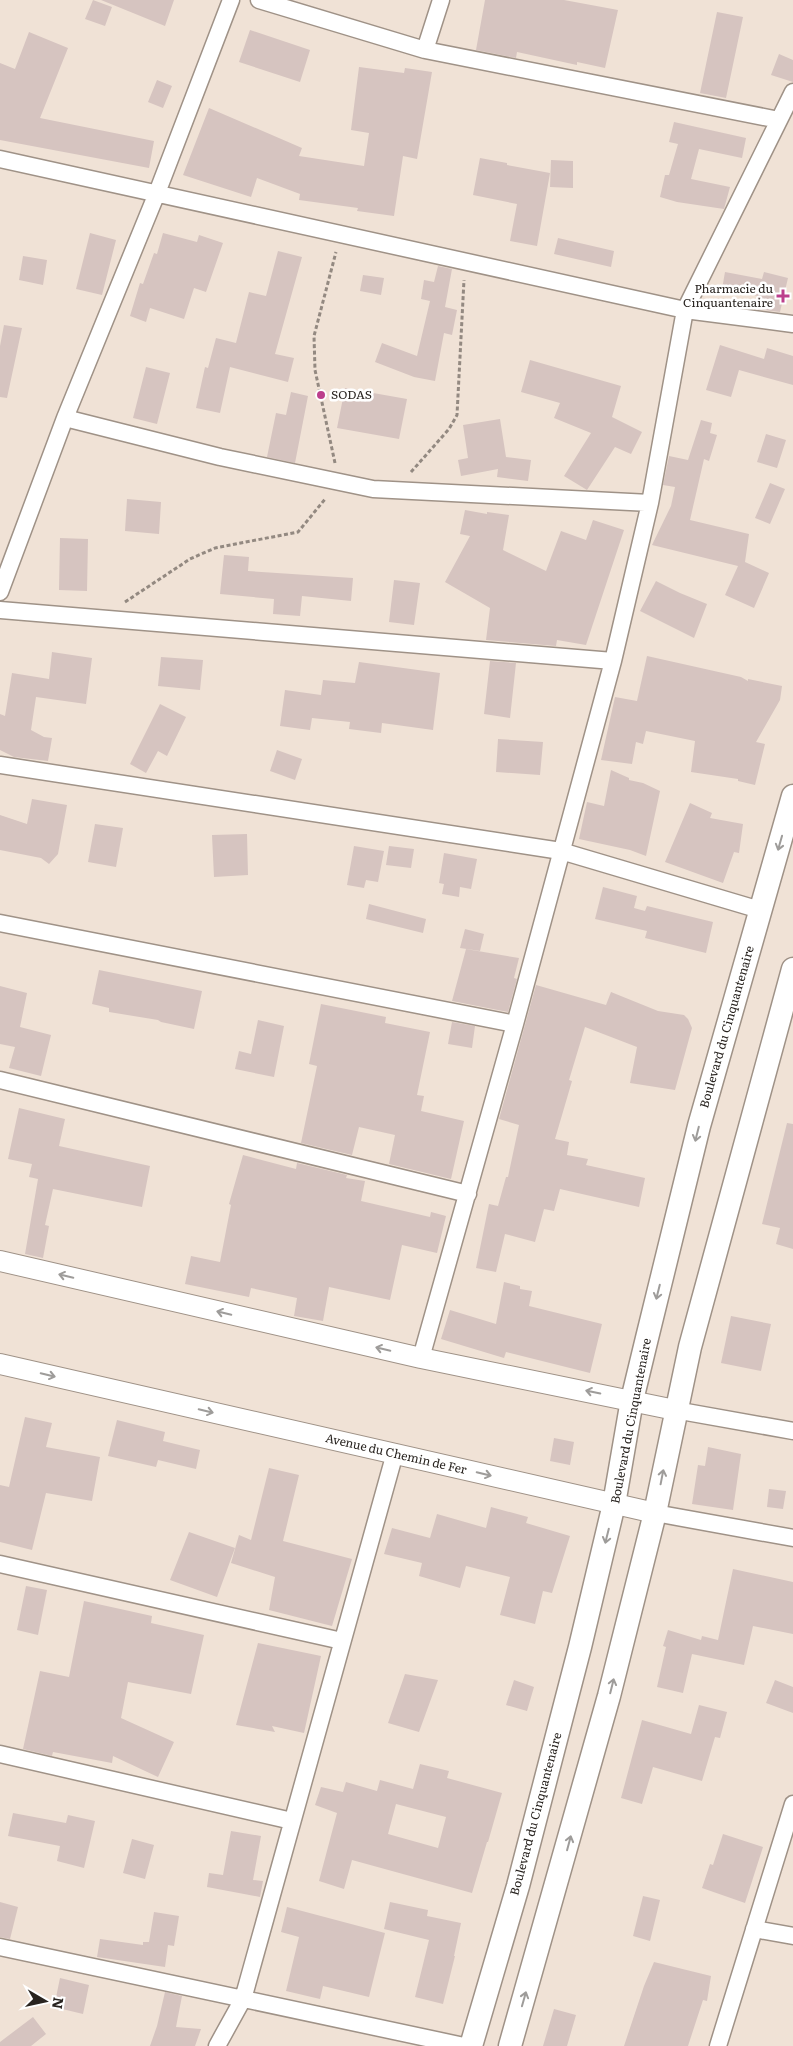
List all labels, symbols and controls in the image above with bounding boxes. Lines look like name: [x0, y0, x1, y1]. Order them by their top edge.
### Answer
place label: Pharmacie du Cinquantenaire: [683, 279, 773, 311]
marker: Pharmacie du Cinquantenaire: [777, 290, 789, 302]
place label: SODAS: [331, 385, 372, 403]
marker: SODAS: [315, 389, 327, 401]
one-way arrow: [774, 835, 784, 851]
street label: Boulevard du Cinquantenaire: [694, 943, 758, 1110]
one-way arrow: [692, 1126, 701, 1142]
one-way arrow: [58, 1271, 74, 1280]
one-way arrow: [653, 1283, 662, 1299]
one-way arrow: [217, 1308, 233, 1317]
street label: Boulevard du Cinquantenaire: [605, 1337, 655, 1505]
one-way arrow: [375, 1344, 391, 1353]
one-way arrow: [39, 1371, 55, 1380]
one-way arrow: [586, 1387, 602, 1396]
one-way arrow: [198, 1407, 214, 1416]
street label: Avenue du Chemin de Fer: [324, 1428, 469, 1478]
one-way arrow: [475, 1470, 491, 1479]
one-way arrow: [658, 1470, 667, 1486]
one-way arrow: [602, 1528, 611, 1544]
one-way arrow: [608, 1679, 617, 1695]
street label: Boulevard du Cinquantenaire: [505, 1730, 565, 1897]
one-way arrow: [564, 1835, 574, 1851]
north arrow: [20, 1976, 70, 2026]
one-way arrow: [519, 1992, 529, 2008]
text: N: [48, 1996, 70, 2011]

